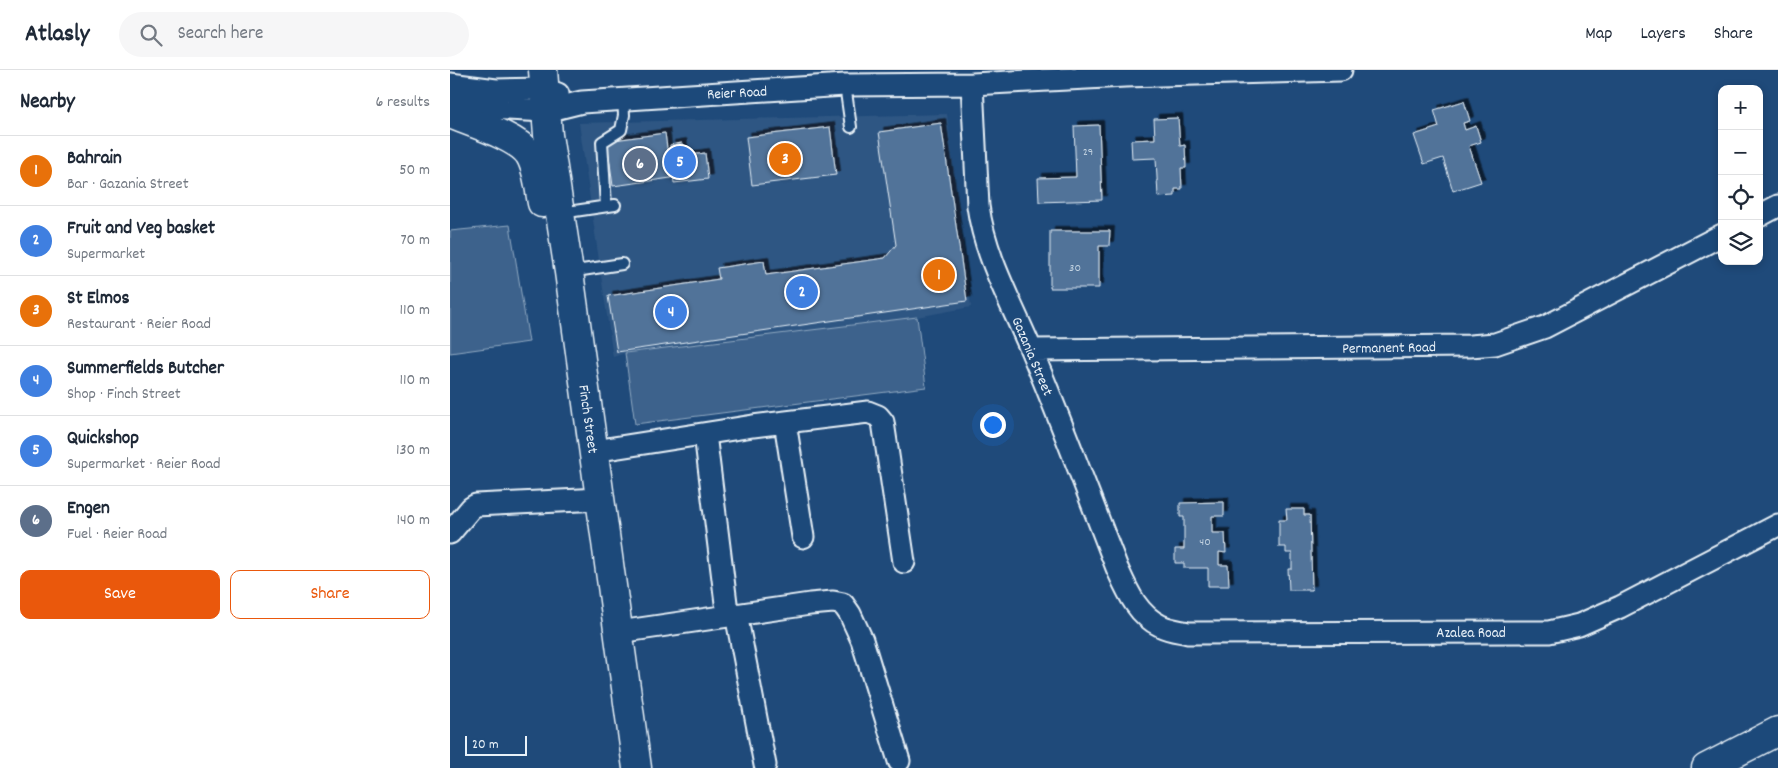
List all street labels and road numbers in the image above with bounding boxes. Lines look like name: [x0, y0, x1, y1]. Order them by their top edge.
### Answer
street label: Reier Road: [706, 81, 768, 107]
street label: Gazania Street: [1005, 314, 1058, 400]
street label: Permanent Road: [1342, 337, 1436, 361]
street label: Finch Street: [571, 384, 603, 456]
street label: Azalea Road: [1436, 623, 1506, 645]

